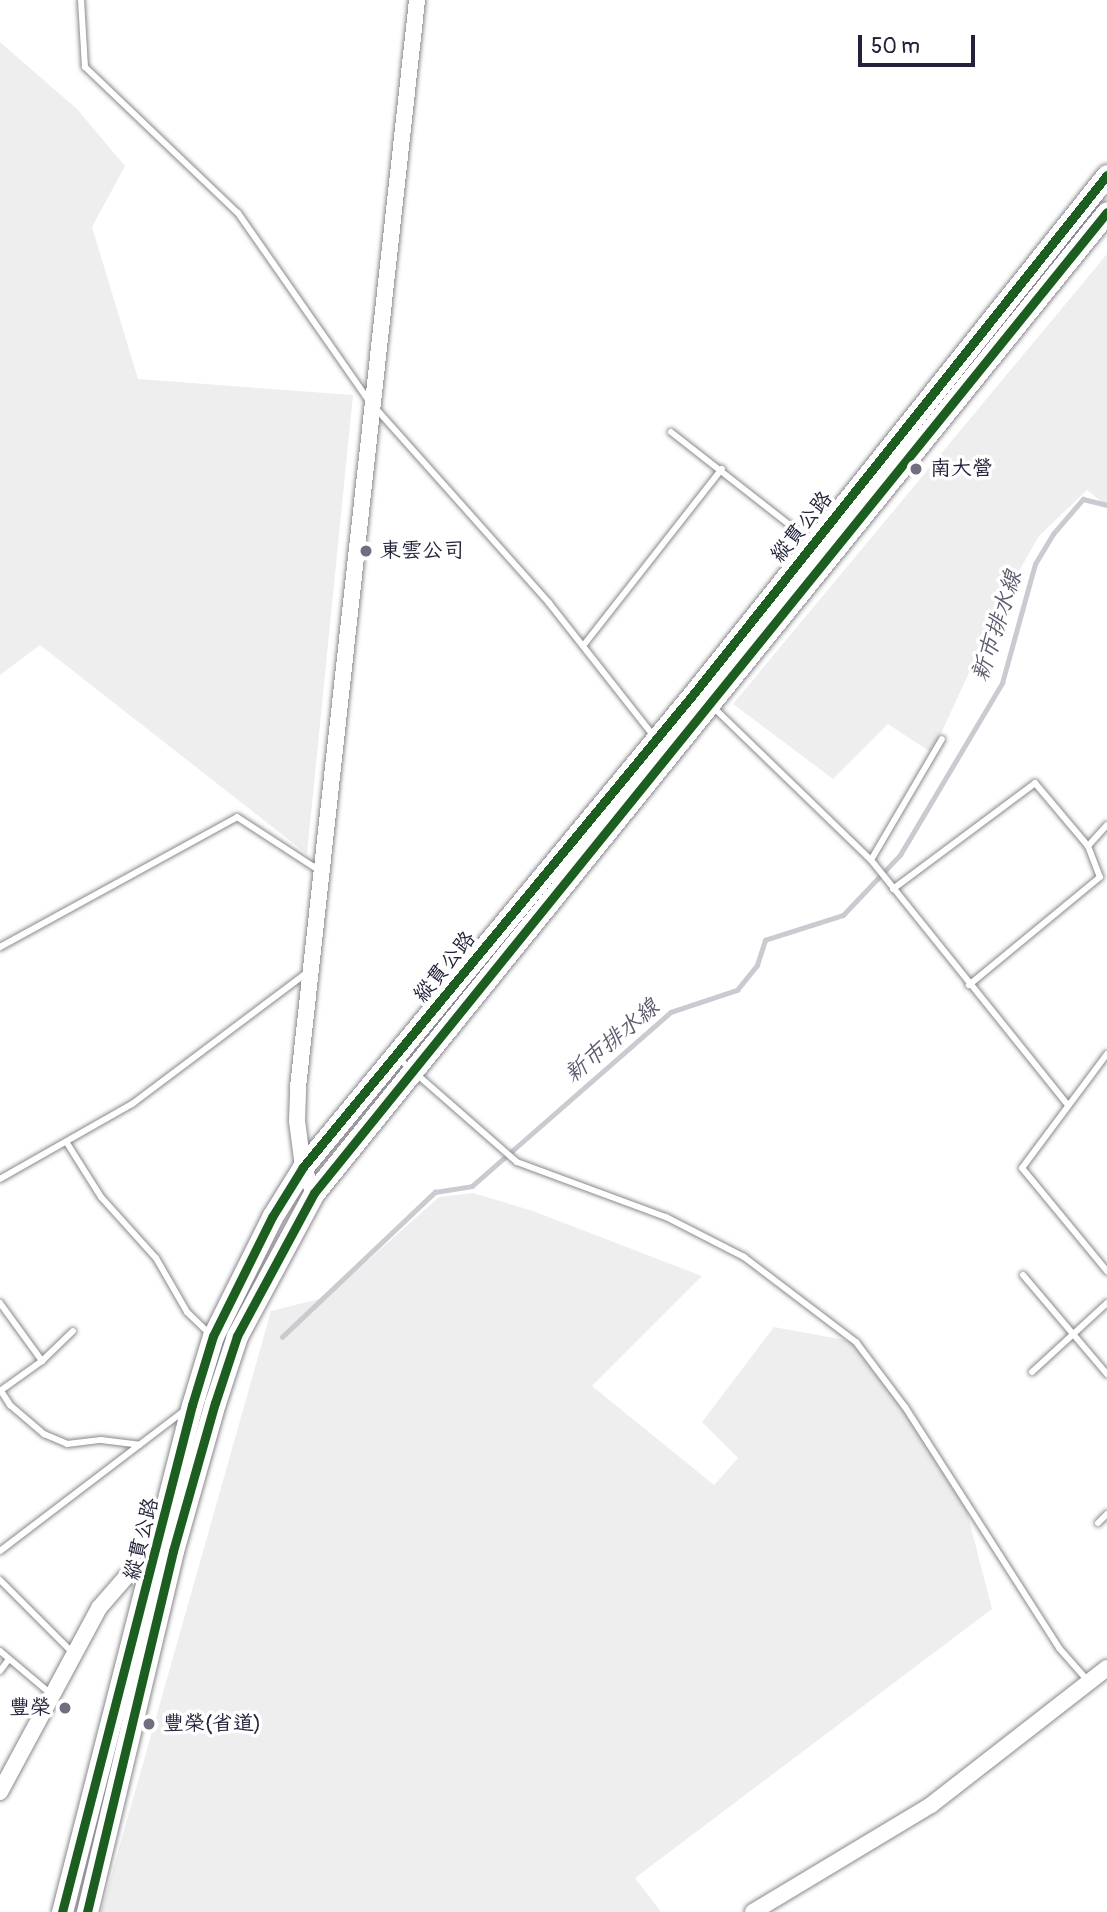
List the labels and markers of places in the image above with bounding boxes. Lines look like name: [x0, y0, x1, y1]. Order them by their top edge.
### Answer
place label: 南大營: [930, 456, 993, 482]
marker: 南大營: [908, 461, 924, 477]
place label: 東雲公司: [380, 538, 464, 564]
marker: 東雲公司: [358, 543, 374, 559]
place label: 豐榮: [9, 1695, 51, 1721]
marker: 豐榮: [57, 1700, 73, 1716]
place label: 豐榮(省道): [163, 1711, 261, 1737]
marker: 豐榮(省道): [141, 1716, 157, 1732]

